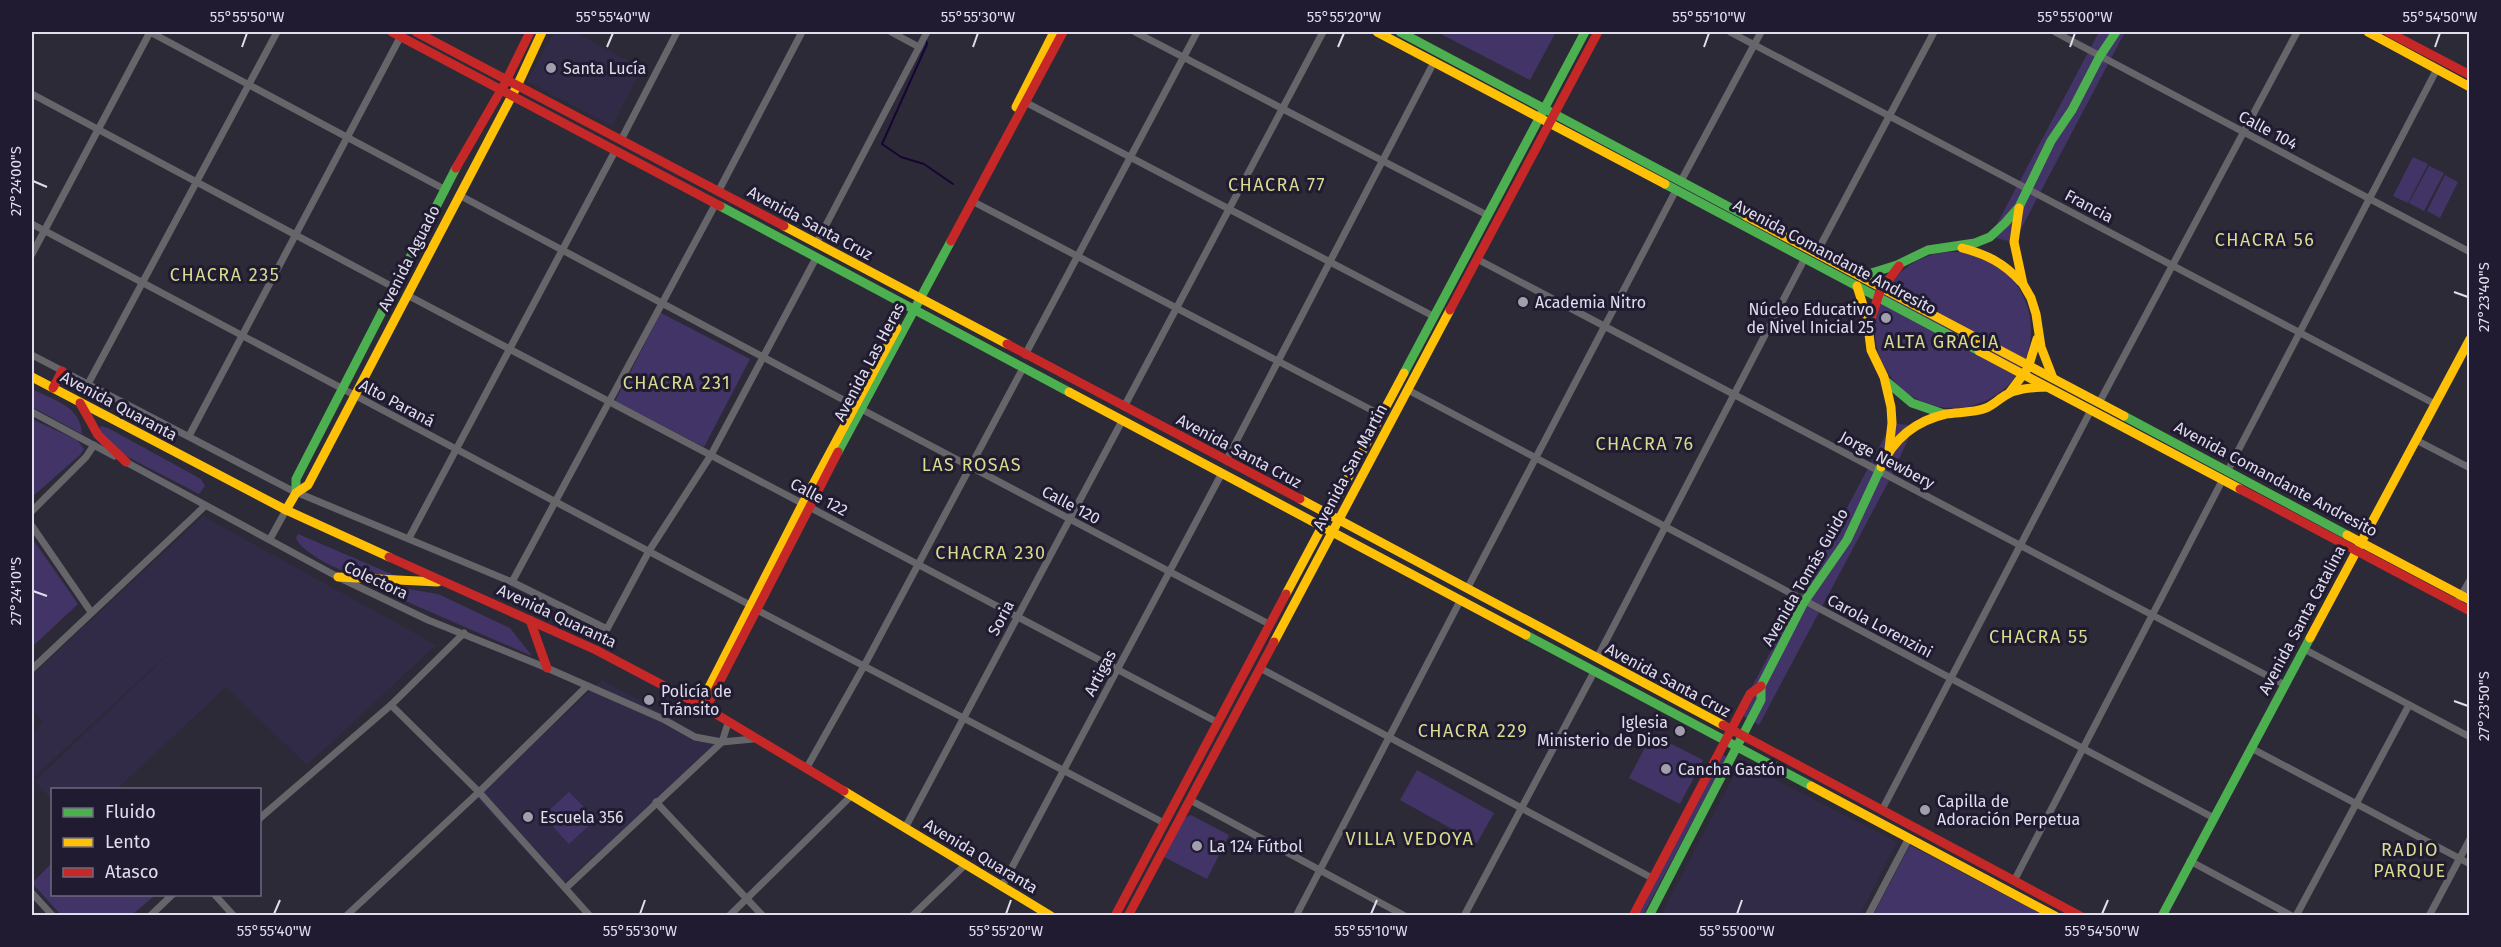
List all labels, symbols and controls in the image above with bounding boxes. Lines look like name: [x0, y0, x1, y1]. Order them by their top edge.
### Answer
text: 55°55'50"W: [210, 8, 285, 26]
text: 55°55'40"W: [576, 8, 651, 26]
text: 55°55'30"W: [941, 8, 1016, 26]
text: 55°55'20"W: [1307, 8, 1382, 26]
text: 55°55'10"W: [1672, 8, 1746, 26]
text: 55°55'00"W: [2037, 8, 2113, 26]
text: 55°54'50"W: [2403, 8, 2478, 26]
place label: Santa Lucía: [563, 59, 646, 78]
marker: Santa Lucía: [544, 61, 558, 75]
street label: Calle 104: [2235, 107, 2301, 154]
text: 27°24'00"S: [7, 146, 25, 216]
district label: CHACRA 77: [1228, 174, 1326, 196]
street label: Avenida Santa Cruz: [744, 182, 876, 264]
street label: Francia: [2062, 185, 2116, 227]
street label: Avenida Comandante Andresito: [1730, 195, 1940, 319]
street label: Avenida Aguado: [374, 202, 444, 314]
district label: CHACRA 56: [2215, 229, 2315, 251]
text: 27°23'40"S: [2475, 262, 2493, 332]
district label: CHACRA 235: [170, 264, 280, 286]
place label: Academia Nitro: [1535, 293, 1646, 312]
marker: Academia Nitro: [1516, 295, 1530, 309]
street label: Avenida Las Heras: [830, 300, 908, 424]
place label: Núcleo Educativo de Nivel Inicial 25: [1746, 300, 1874, 337]
marker: Núcleo Educativo de Nivel Inicial 25: [1879, 311, 1893, 325]
district label: ALTA GRACIA: [1884, 331, 2000, 353]
street label: Avenida Quaranta: [57, 367, 181, 445]
district label: CHACRA 231: [623, 372, 731, 394]
street label: Alto Paraná: [356, 375, 438, 431]
street label: Avenida San Martín: [1309, 401, 1391, 533]
street label: Avenida Santa Cruz: [1173, 410, 1305, 492]
street label: Avenida Comandante Andresito: [2171, 417, 2381, 541]
street label: Jorge Newbery: [1836, 427, 1938, 493]
district label: CHACRA 76: [1595, 433, 1695, 455]
district label: LAS ROSAS: [922, 454, 1022, 476]
street label: Calle 122: [787, 474, 851, 520]
street label: Calle 120: [1039, 482, 1103, 528]
street label: Avenida Tomás Guido: [1758, 505, 1852, 649]
district label: CHACRA 230: [935, 542, 1047, 564]
street label: Avenida Santa Catalina: [2255, 542, 2349, 698]
text: 27°24'10"S: [7, 557, 25, 625]
street label: Colectora: [341, 557, 411, 603]
street label: Avenida Quaranta: [494, 580, 620, 652]
street label: Carola Lorenzini: [1824, 590, 1936, 662]
street label: Soria: [984, 597, 1018, 639]
district label: CHACRA 55: [1989, 626, 2089, 648]
street label: Avenida Santa Cruz: [1602, 639, 1734, 721]
street label: Artigas: [1080, 647, 1120, 699]
text: 27°23'50"S: [2475, 671, 2493, 741]
place label: Policía de Tránsito: [661, 682, 732, 719]
marker: Policía de Tránsito: [642, 693, 656, 707]
place label: Iglesia Ministerio de Dios: [1537, 713, 1668, 750]
district label: CHACRA 229: [1418, 720, 1528, 742]
marker: Iglesia Ministerio de Dios: [1673, 724, 1687, 738]
place label: Cancha Gastón: [1678, 760, 1785, 779]
marker: Cancha Gastón: [1659, 762, 1673, 776]
legend: [51, 788, 261, 896]
place label: Capilla de Adoración Perpetua: [1937, 792, 2080, 829]
text: Fluido: [105, 801, 156, 823]
marker: Capilla de Adoración Perpetua: [1918, 803, 1932, 817]
place label: Escuela 356: [540, 808, 624, 827]
marker: Escuela 356: [521, 810, 535, 824]
street label: Avenida Quaranta: [921, 815, 1041, 897]
district label: VILLA VEDOYA: [1346, 828, 1474, 850]
text: Lento: [105, 831, 151, 853]
place label: La 124 Fútbol: [1209, 837, 1303, 856]
marker: La 124 Fútbol: [1190, 839, 1204, 853]
district label: RADIO PARQUE: [2373, 839, 2447, 882]
text: Atasco: [105, 861, 158, 883]
text: 55°55'40"W: [237, 922, 312, 940]
text: 55°55'30"W: [603, 922, 678, 940]
text: 55°55'20"W: [969, 922, 1044, 940]
text: 55°55'10"W: [1334, 922, 1408, 940]
text: 55°55'00"W: [1699, 922, 1775, 940]
text: 55°54'50"W: [2065, 922, 2140, 940]

